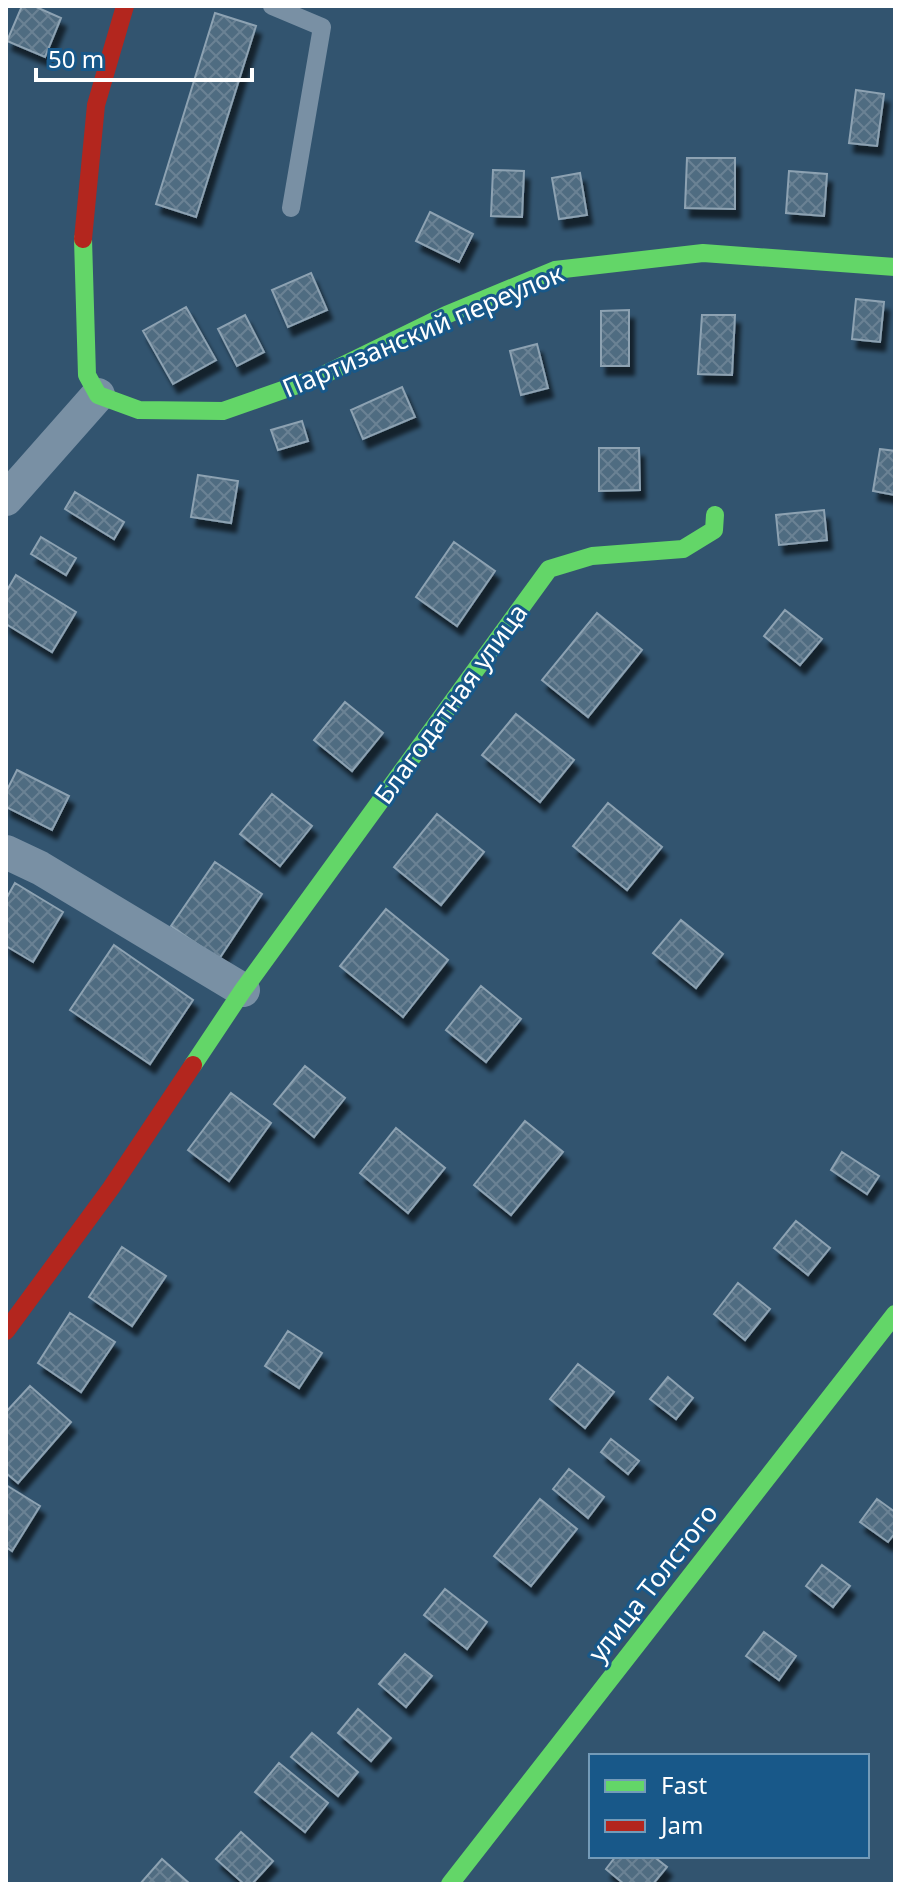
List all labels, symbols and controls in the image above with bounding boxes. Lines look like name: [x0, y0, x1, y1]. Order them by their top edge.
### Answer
scale bar: [36, 32, 252, 82]
text: 50 m: [48, 42, 104, 75]
street label: Партизанский переулок: [277, 254, 569, 406]
street label: Благодатная улица: [365, 596, 535, 811]
street label: улица Толстого: [579, 1496, 725, 1669]
legend: [589, 1754, 869, 1858]
text: Fast: [661, 1768, 707, 1801]
text: Jam: [659, 1808, 703, 1841]

